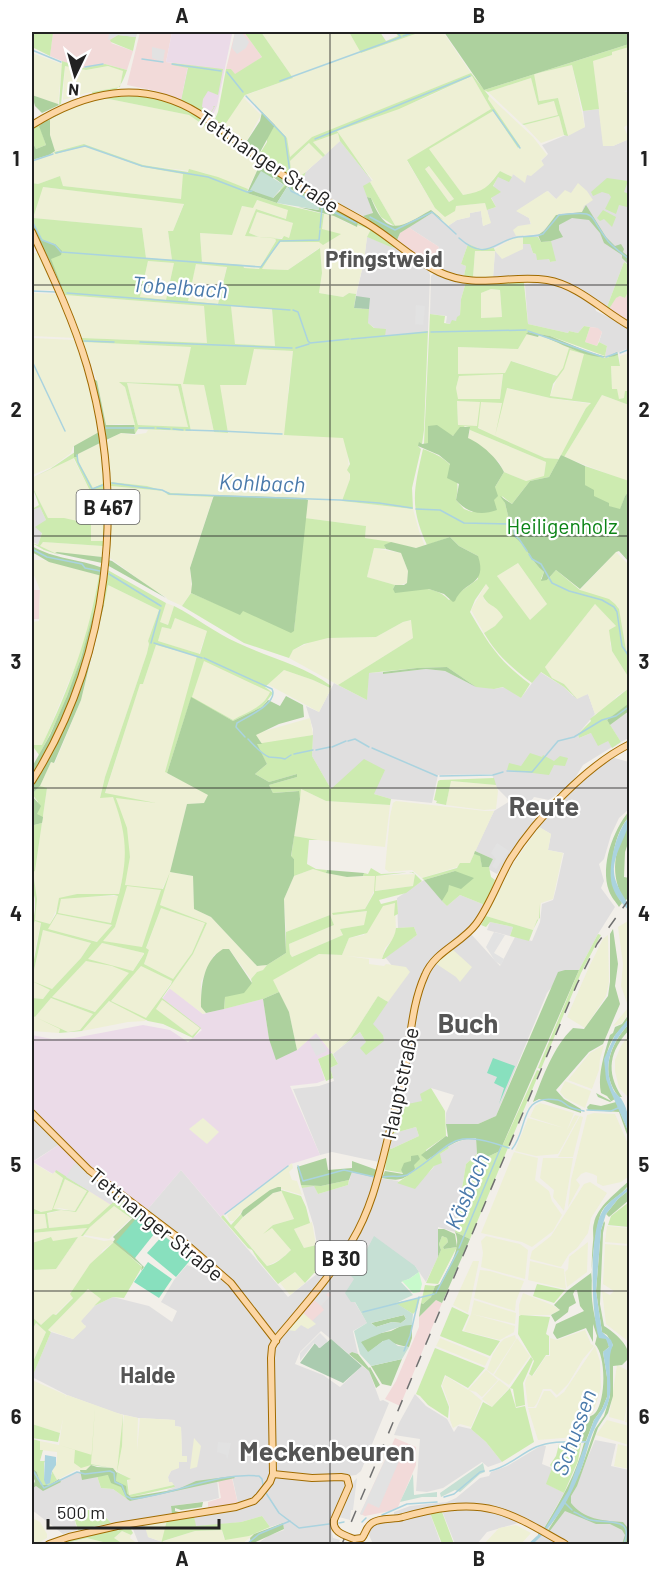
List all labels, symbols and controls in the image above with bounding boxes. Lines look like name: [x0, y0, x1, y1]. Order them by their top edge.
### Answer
text: A: [175, 3, 189, 27]
text: B: [473, 3, 485, 27]
north arrow: [45, 45, 105, 105]
text: N: [68, 81, 80, 100]
street label: Tettnanger Straße: [193, 104, 345, 218]
text: 1: [12, 146, 20, 170]
text: 1: [640, 146, 648, 170]
district label: Pfingstweid: [325, 245, 443, 271]
water label: Tobelbach: [131, 270, 229, 302]
text: 2: [10, 397, 22, 421]
text: 2: [638, 397, 650, 421]
water label: Kohlbach: [218, 467, 306, 497]
road number: B 467: [76, 490, 140, 524]
park label: Heiligenholz: [507, 513, 618, 538]
text: 3: [11, 649, 21, 673]
text: 3: [639, 649, 649, 673]
district label: Reute: [509, 789, 579, 821]
text: 4: [10, 901, 22, 925]
text: 4: [638, 901, 650, 925]
district label: Buch: [438, 1006, 498, 1038]
street label: Hauptstraße: [375, 1025, 423, 1141]
water label: Käsbach: [438, 1149, 494, 1233]
text: 5: [11, 1152, 22, 1176]
text: 5: [639, 1152, 650, 1176]
street label: Tettnanger Straße: [85, 1162, 229, 1286]
road number: B 30: [316, 1241, 366, 1275]
district label: Halde: [120, 1361, 176, 1387]
water label: Schussen: [545, 1385, 601, 1479]
text: 6: [11, 1404, 22, 1428]
text: 6: [639, 1404, 650, 1428]
district label: Meckenbeuren: [239, 1434, 415, 1466]
scale bar: [48, 1492, 219, 1530]
text: 500 m: [57, 1501, 105, 1523]
text: A: [175, 1546, 189, 1570]
text: B: [473, 1546, 485, 1570]

